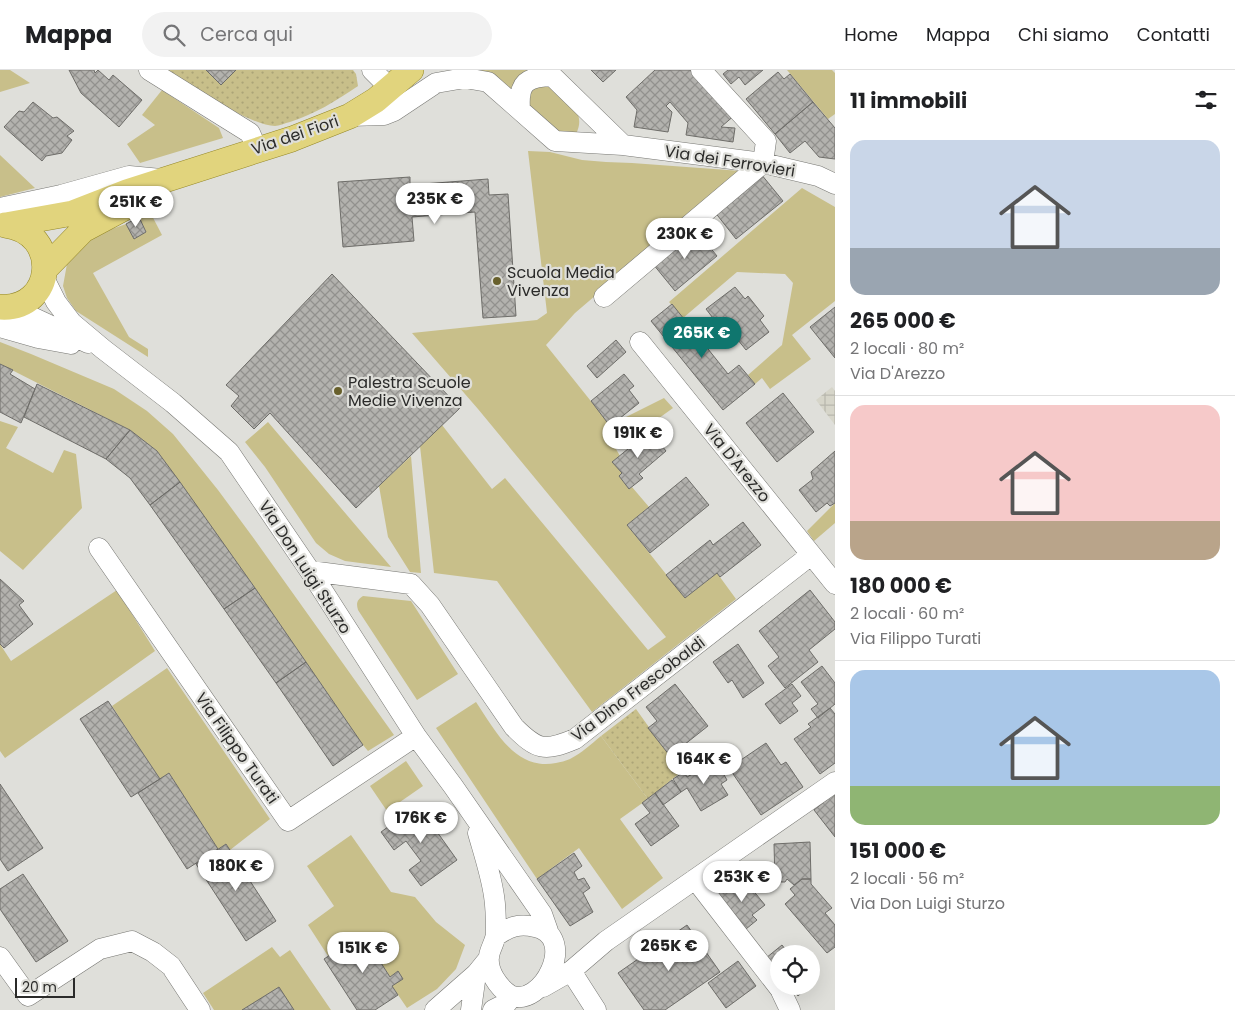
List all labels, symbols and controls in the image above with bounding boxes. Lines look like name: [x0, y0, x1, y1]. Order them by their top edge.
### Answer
search box: [142, 12, 492, 57]
text: Mappa: [25, 18, 112, 51]
icon: search: [160, 21, 188, 49]
text: Cerca qui: [200, 21, 293, 48]
text: Home: [844, 22, 898, 47]
text: Mappa: [926, 22, 990, 47]
text: Chi siamo: [1018, 22, 1109, 47]
text: Contatti: [1137, 22, 1210, 47]
text: 11 immobili: [850, 86, 967, 115]
icon: filters: [1192, 86, 1220, 114]
street label: Via dei Fiori: [248, 109, 342, 161]
street label: Via dei Ferrovieri: [663, 139, 797, 183]
icon: home: [990, 172, 1080, 262]
pin: 235K €: [394, 182, 476, 225]
pin: 251K €: [95, 186, 177, 228]
text: 235K €: [407, 187, 463, 210]
text: 251K €: [110, 190, 162, 213]
pin: 230K €: [644, 218, 726, 260]
text: 230K €: [657, 222, 713, 245]
place label: Scuola Media Vivenza: [507, 261, 615, 302]
marker: Scuola Media Vivenza: [491, 275, 503, 287]
text: 265 000 €: [850, 306, 956, 335]
pin: 265K €: [661, 316, 743, 359]
text: 265K €: [673, 321, 731, 344]
text: 2 locali · 80 m²: [850, 337, 964, 360]
text: Via D'Arezzo: [850, 362, 945, 385]
place label: Palestra Scuole Medie Vivenza: [348, 371, 471, 412]
marker: Palestra Scuole Medie Vivenza: [332, 385, 344, 397]
pin: 191K €: [597, 416, 679, 459]
street label: Via D'Arezzo: [698, 419, 776, 507]
text: 191K €: [613, 421, 663, 444]
icon: home: [990, 438, 1080, 528]
street label: Via Don Luigi Sturzo: [253, 496, 357, 638]
text: 180 000 €: [850, 571, 952, 600]
text: 2 locali · 60 m²: [850, 602, 964, 625]
text: Via Filippo Turati: [850, 627, 981, 650]
street label: Via Dino Frescobaldi: [566, 631, 710, 747]
street label: Via Filippo Turati: [190, 688, 284, 808]
icon: home: [990, 703, 1080, 793]
pin: 164K €: [663, 742, 745, 785]
text: 164K €: [677, 747, 731, 770]
pin: 176K €: [380, 802, 462, 844]
text: 176K €: [395, 806, 447, 829]
text: 151 000 €: [850, 836, 946, 865]
pin: 180K €: [195, 850, 277, 892]
text: 180K €: [209, 854, 263, 877]
pin: 253K €: [701, 860, 783, 903]
text: 253K €: [714, 865, 770, 888]
text: 2 locali · 56 m²: [850, 867, 964, 890]
text: Via Don Luigi Sturzo: [850, 892, 1005, 915]
pin: 265K €: [628, 930, 710, 972]
pin: 151K €: [322, 932, 404, 974]
text: 265K €: [640, 934, 698, 957]
text: 151K €: [338, 936, 388, 959]
map controls: [770, 945, 820, 995]
button: locate: [770, 945, 820, 995]
scale bar: [15, 975, 75, 998]
text: 20 m: [22, 977, 57, 997]

